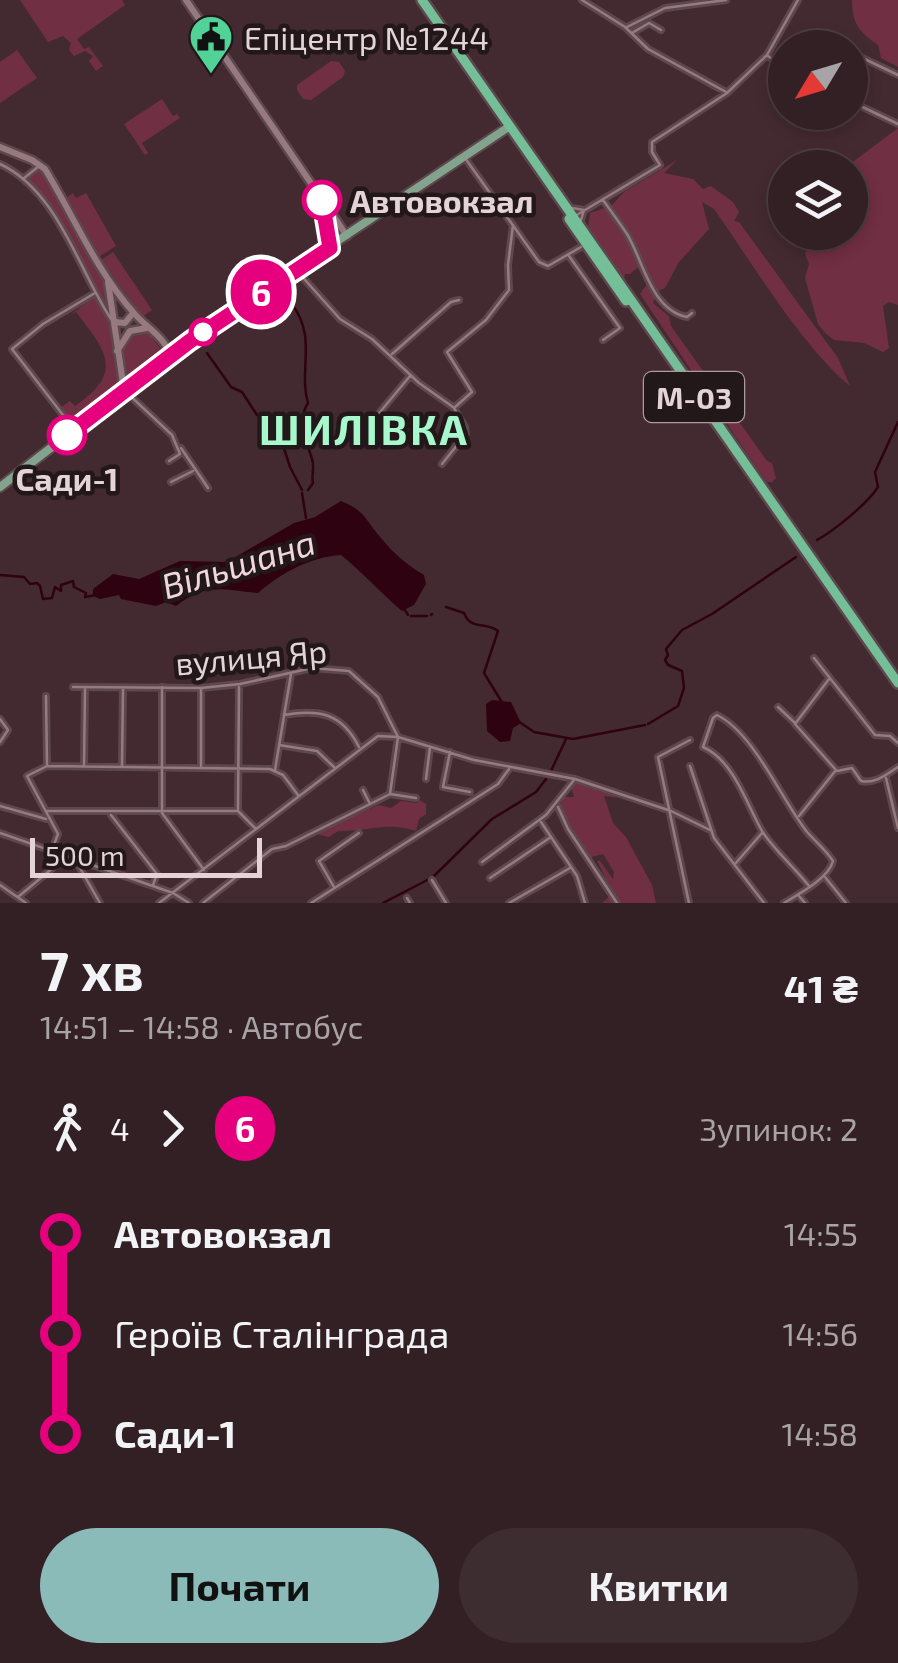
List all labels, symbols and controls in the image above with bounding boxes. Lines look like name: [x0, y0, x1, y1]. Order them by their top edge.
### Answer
public building icon: Епіцентр №1244: [188, 14, 234, 75]
place label: Епіцентр №1244: [244, 18, 489, 56]
north arrow: [768, 30, 868, 130]
map controls: [768, 30, 868, 250]
button: layers: [768, 150, 868, 250]
marker: Автовокзал: [303, 181, 341, 219]
place label: Автовокзал: [350, 181, 534, 219]
line badge: 6: [228, 260, 294, 324]
text: 6: [251, 271, 271, 313]
unlabelled marker: [190, 319, 216, 345]
road number: М-03: [644, 372, 744, 422]
district label: ШИЛІВКА: [259, 403, 469, 453]
marker: Сади-1: [48, 416, 86, 454]
place label: Сади-1: [16, 459, 118, 497]
water label: Вільшана: [156, 520, 320, 606]
street label: вулиця Яр: [174, 630, 328, 683]
scale bar: [30, 833, 262, 878]
text: 500 m: [45, 838, 125, 872]
text: 7 хв: [40, 936, 144, 1002]
text: 41 ₴: [784, 965, 858, 1011]
text: 14:51 – 14:58 · Автобус: [40, 1007, 363, 1045]
icon: walk: [40, 1101, 95, 1156]
icon: forward: [145, 1101, 200, 1156]
text: 6: [235, 1107, 255, 1149]
text: 4: [110, 1109, 130, 1147]
text: Зупинок: 2: [699, 1109, 858, 1147]
text: Автовокзал: [114, 1210, 332, 1256]
text: 14:55: [784, 1214, 858, 1252]
text: Героїв Сталінграда: [114, 1310, 449, 1356]
text: 14:56: [783, 1314, 858, 1352]
text: Сади-1: [114, 1410, 236, 1456]
text: 14:58: [781, 1414, 858, 1452]
button: Почати: [40, 1528, 439, 1643]
button: Квитки: [459, 1528, 858, 1643]

